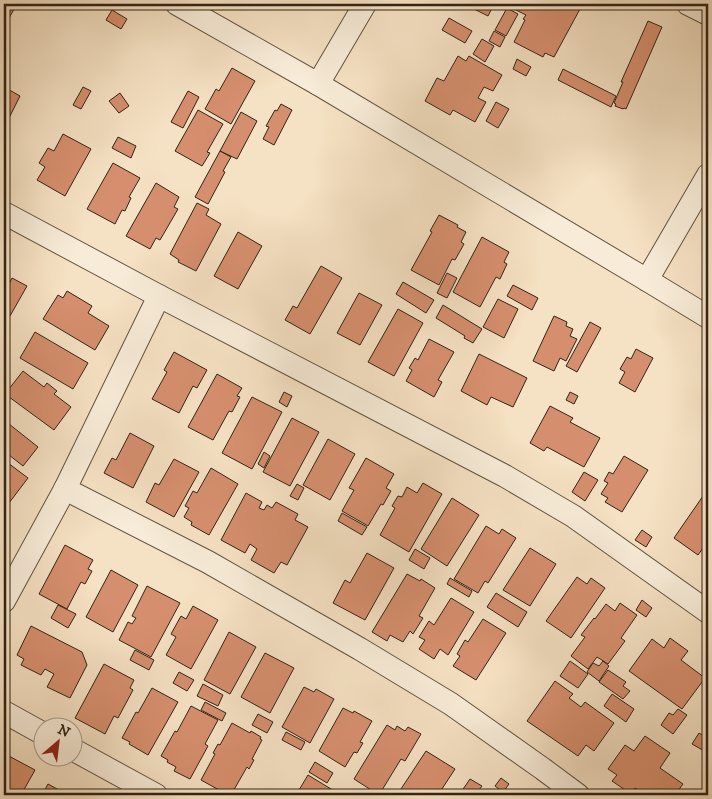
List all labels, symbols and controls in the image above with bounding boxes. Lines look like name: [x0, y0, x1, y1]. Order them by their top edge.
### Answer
north arrow: [32, 716, 82, 766]
text: N: [54, 721, 73, 742]

